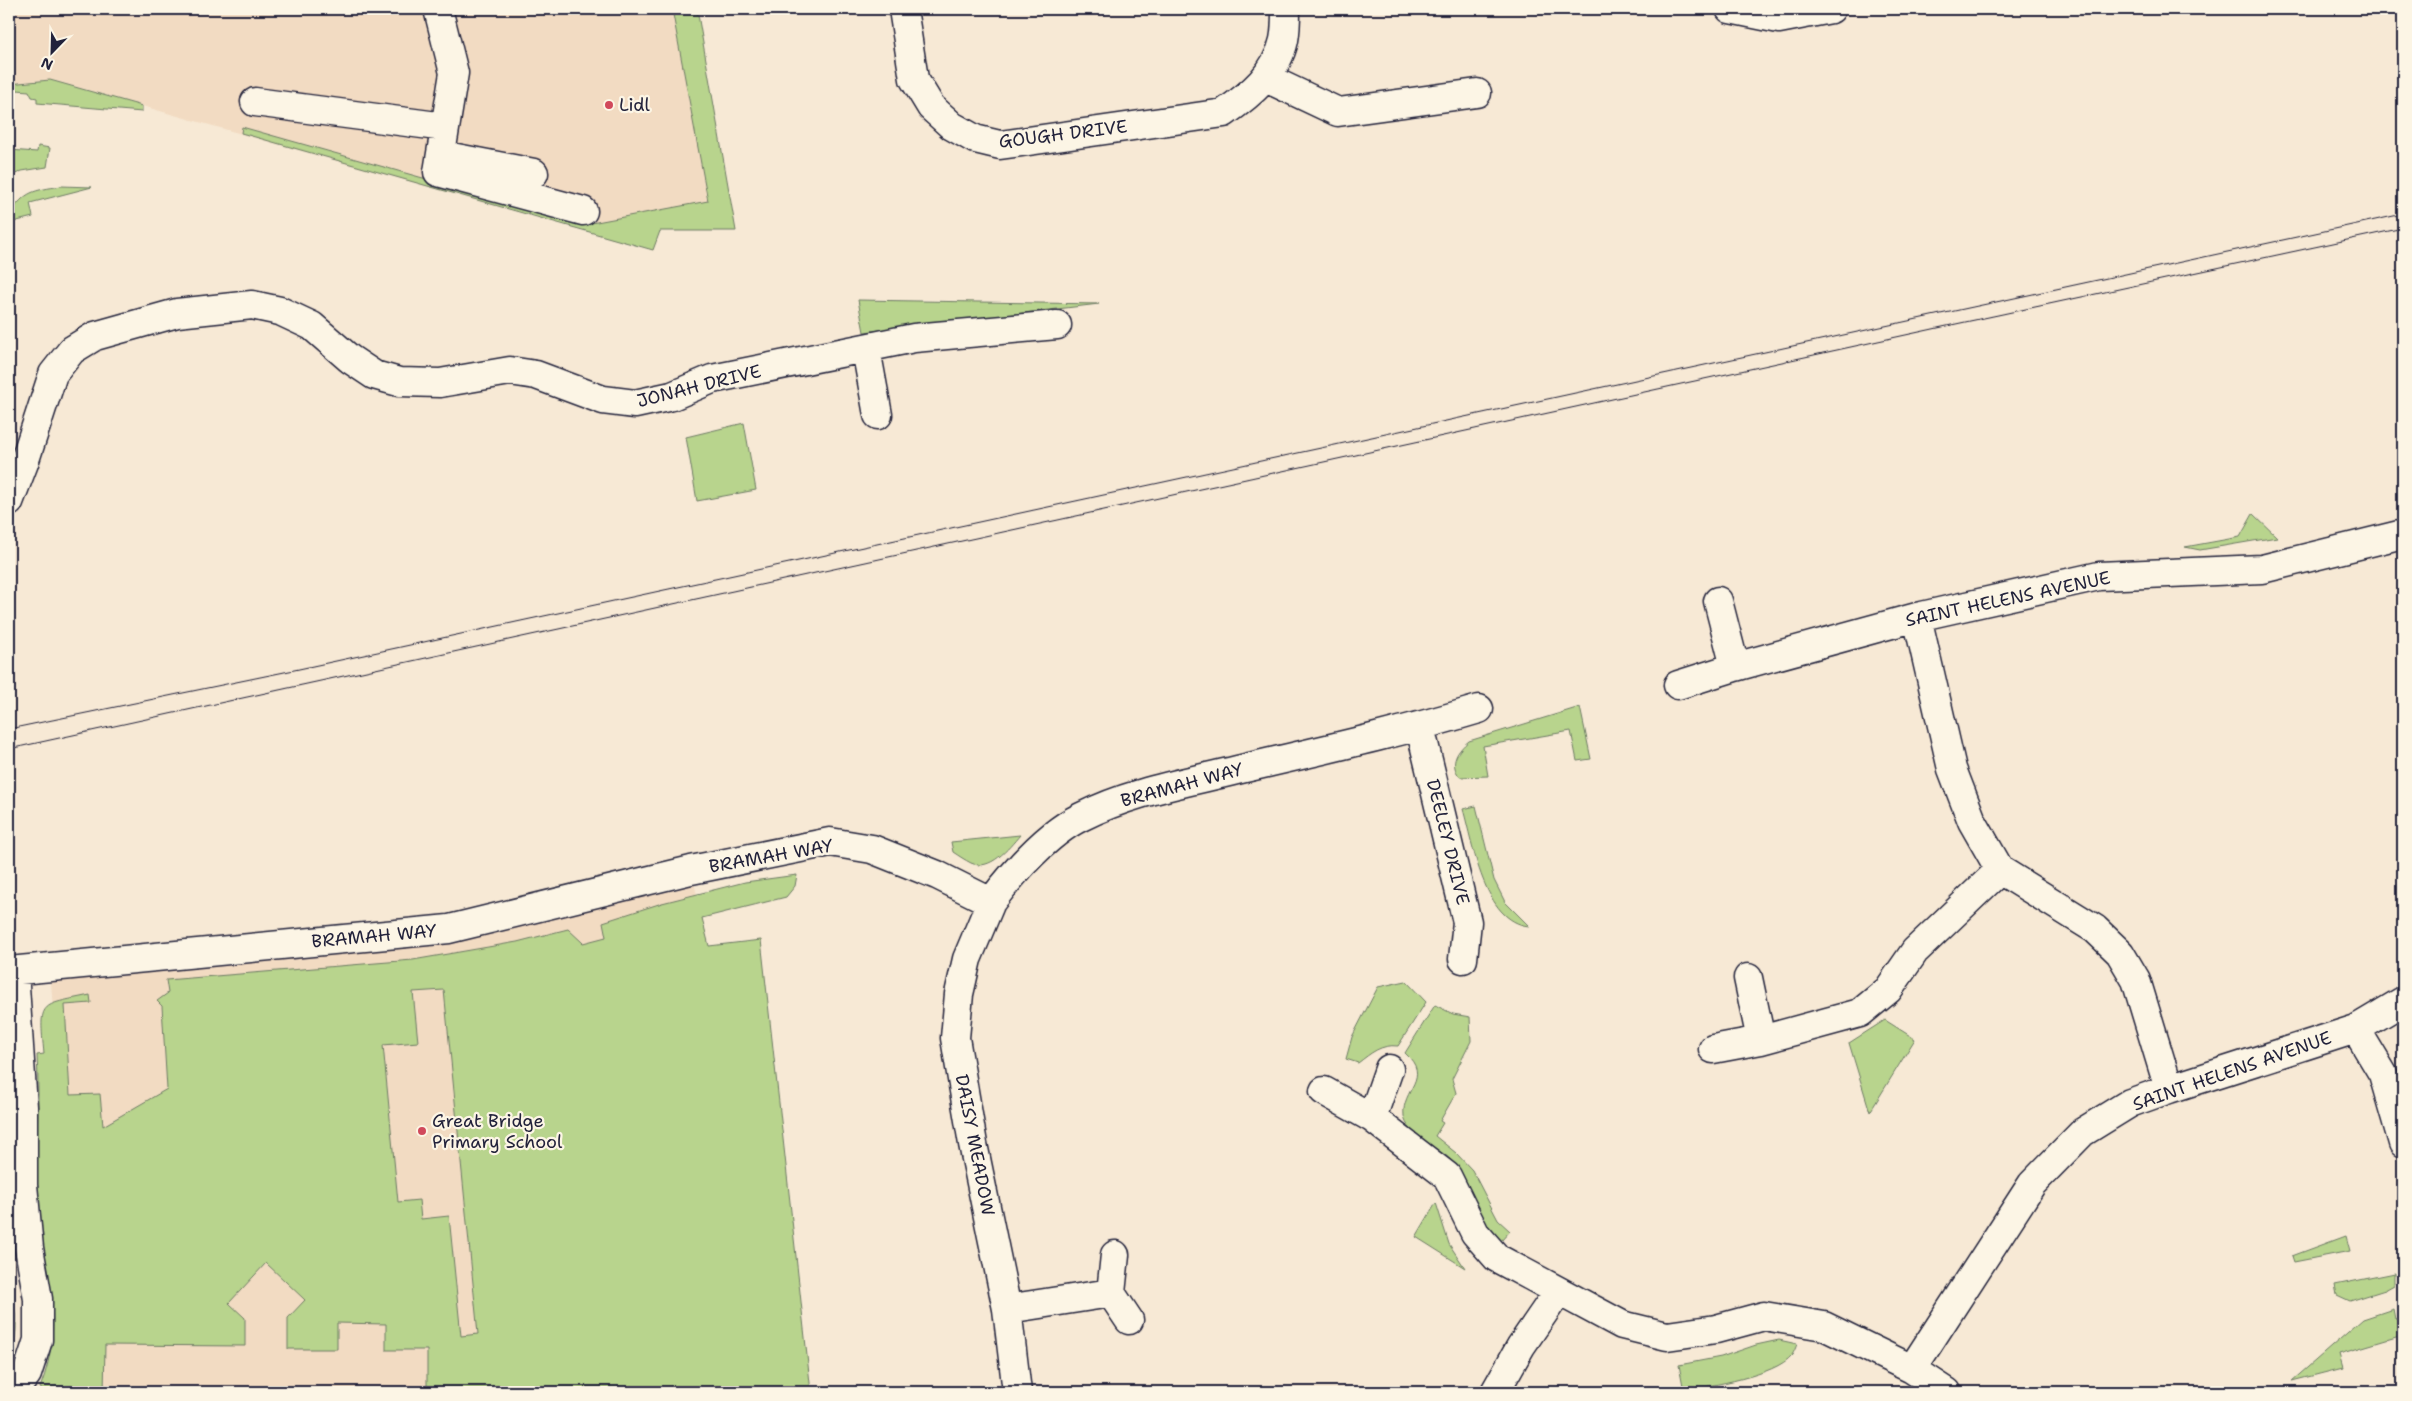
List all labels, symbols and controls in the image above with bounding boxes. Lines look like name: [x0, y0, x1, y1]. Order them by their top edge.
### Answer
north arrow: [28, 28, 78, 78]
text: N: [38, 54, 56, 74]
place label: Lidl: [619, 93, 651, 117]
marker: Lidl: [603, 99, 615, 111]
street label: GOUGH DRIVE: [997, 114, 1129, 154]
street label: JONAH DRIVE: [634, 359, 764, 413]
street label: SAINT HELENS AVENUE: [1903, 566, 2113, 632]
street label: BRAMAH WAY: [1118, 757, 1246, 813]
street label: DEELEY DRIVE: [1421, 777, 1475, 907]
street label: BRAMAH WAY: [707, 833, 835, 879]
street label: BRAMAH WAY: [310, 919, 438, 953]
street label: SAINT HELENS AVENUE: [2129, 1026, 2335, 1116]
street label: DAISY MEADOW: [950, 1072, 1000, 1218]
place label: Great Bridge Primary School: [432, 1109, 563, 1154]
marker: Great Bridge Primary School: [416, 1125, 428, 1137]

